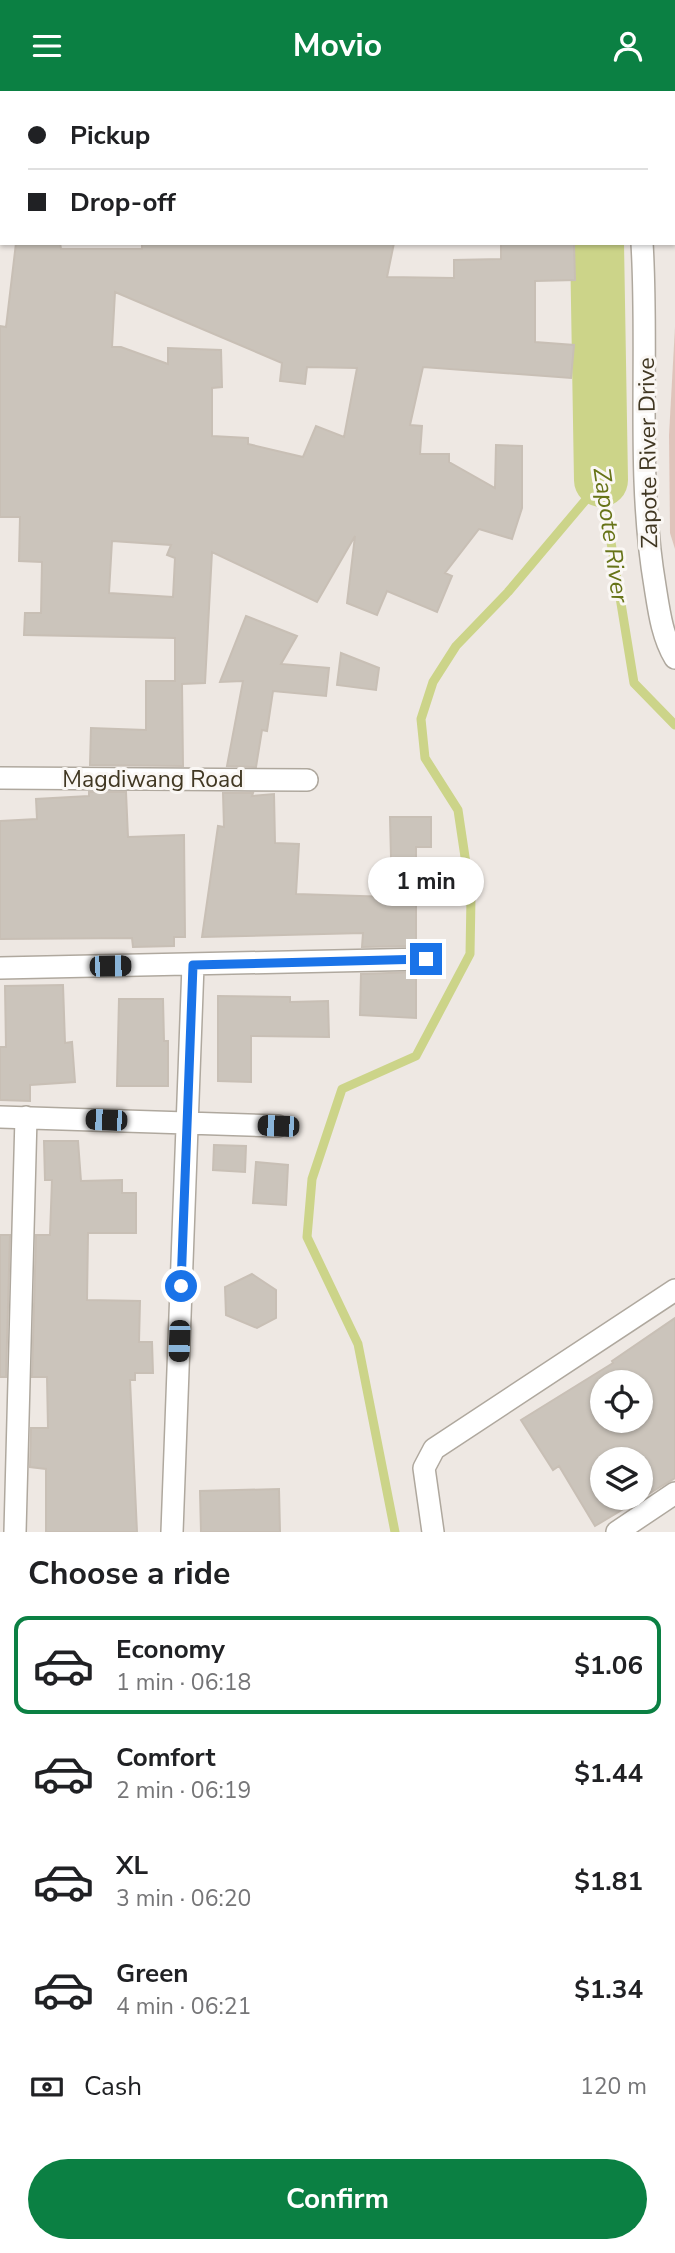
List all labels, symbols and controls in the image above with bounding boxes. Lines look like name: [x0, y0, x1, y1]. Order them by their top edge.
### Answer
text: Movio: [293, 24, 382, 67]
icon: menu: [28, 27, 66, 65]
icon: person: [609, 27, 647, 65]
text: Pickup: [70, 118, 150, 153]
text: Drop-off: [70, 185, 176, 220]
street label: Zapote River Drive: [631, 357, 665, 549]
water label: Zapote River: [586, 465, 637, 606]
street label: Magdiwang Road: [62, 764, 244, 795]
callout: 1 min: [368, 857, 484, 907]
text: 1 min: [396, 866, 456, 897]
route end: [410, 943, 442, 975]
car: [89, 955, 132, 977]
car: [85, 1109, 128, 1131]
car: [257, 1115, 300, 1137]
route start: [165, 1270, 197, 1302]
car: [168, 1320, 191, 1362]
map controls: [590, 1370, 653, 1510]
button: locate: [590, 1370, 653, 1433]
button: layers: [590, 1447, 653, 1510]
text: Choose a ride: [28, 1552, 230, 1595]
text: Economy: [116, 1632, 225, 1667]
icon: car: [32, 1634, 95, 1697]
text: $1.06: [574, 1648, 643, 1683]
text: 1 min · 06:18: [116, 1667, 251, 1698]
text: Comfort: [116, 1740, 216, 1775]
icon: car: [32, 1742, 95, 1805]
text: $1.44: [574, 1756, 643, 1791]
text: 2 min · 06:19: [116, 1775, 251, 1806]
text: XL: [116, 1848, 148, 1883]
icon: car: [32, 1850, 95, 1913]
text: $1.81: [574, 1864, 643, 1899]
text: 3 min · 06:20: [116, 1883, 251, 1914]
text: Green: [116, 1956, 189, 1991]
icon: car: [32, 1958, 95, 2021]
text: $1.34: [574, 1972, 643, 2007]
text: 4 min · 06:21: [116, 1991, 251, 2022]
icon: cash: [28, 2068, 66, 2106]
text: Cash: [84, 2069, 142, 2104]
text: 120 m: [580, 2071, 647, 2102]
button: Confirm: [28, 2159, 647, 2239]

